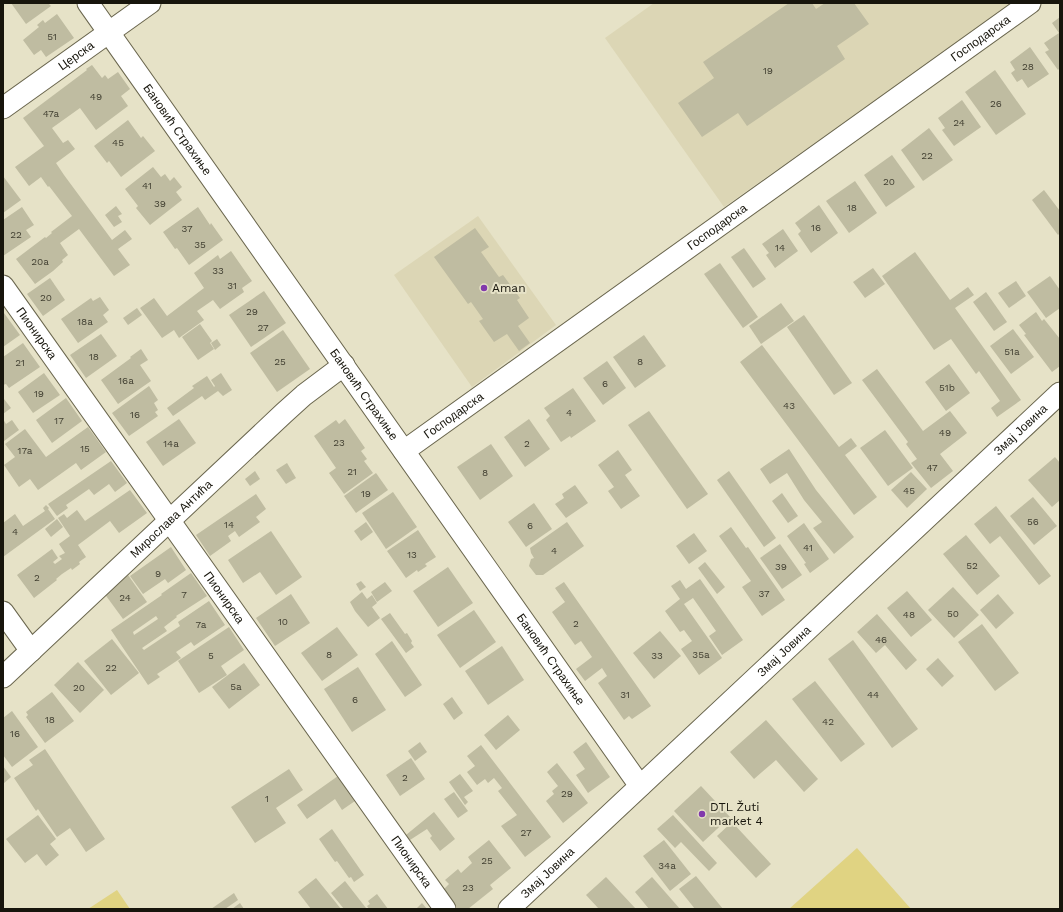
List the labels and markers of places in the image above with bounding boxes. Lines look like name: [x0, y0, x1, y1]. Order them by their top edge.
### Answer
place label: Aman: [492, 281, 526, 295]
marker: Aman: [479, 283, 489, 293]
place label: DTL Žuti market 4: [710, 800, 763, 828]
marker: DTL Žuti market 4: [697, 809, 707, 819]

